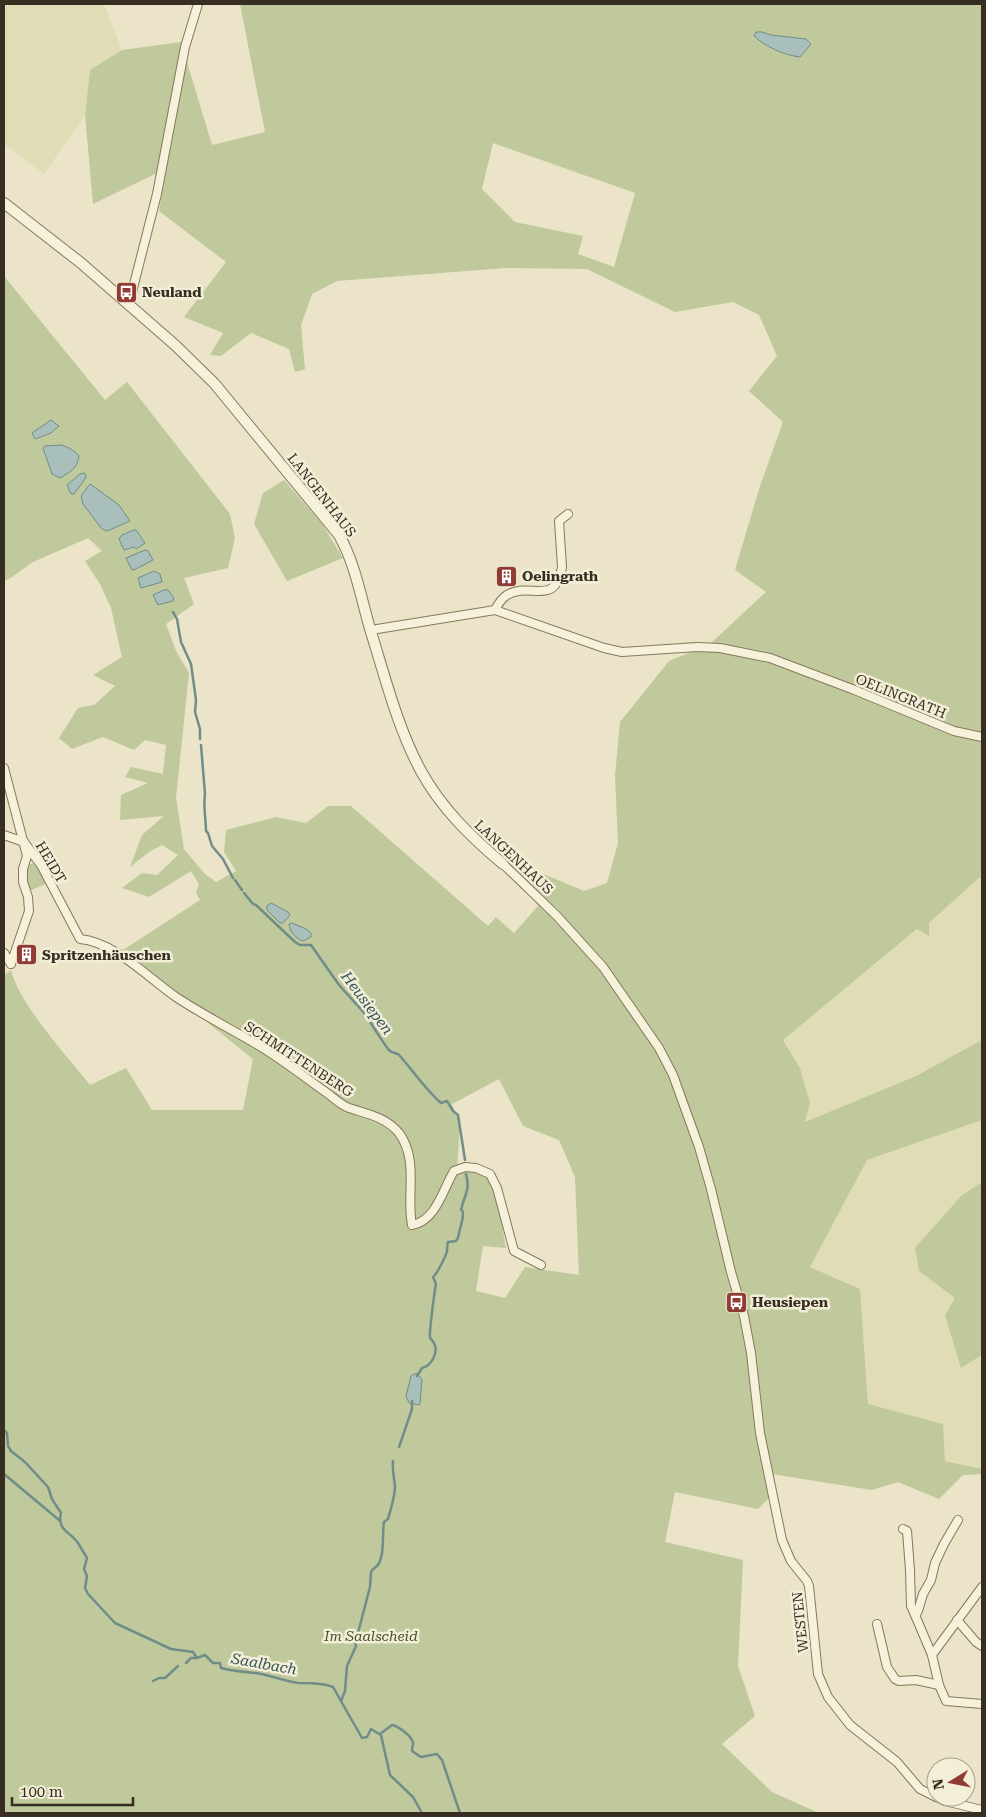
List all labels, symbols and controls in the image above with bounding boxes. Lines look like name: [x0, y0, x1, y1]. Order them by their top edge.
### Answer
bus stop icon: Neuland: [114, 280, 138, 304]
place label: Neuland: [142, 284, 202, 300]
street label: LANGENHAUS: [284, 450, 360, 540]
building icon: Oelingrath: [494, 564, 518, 588]
place label: Oelingrath: [522, 568, 599, 584]
street label: OELINGRATH: [853, 671, 949, 722]
street label: LANGENHAUS: [471, 817, 557, 898]
street label: HEIDT: [32, 838, 70, 886]
building icon: Spritzenhäuschen: [14, 943, 38, 967]
place label: Spritzenhäuschen: [42, 947, 172, 963]
water label: Heusiepen: [337, 967, 397, 1038]
street label: SCHMITTENBERG: [241, 1018, 357, 1100]
bus stop icon: Heusiepen: [724, 1290, 748, 1314]
place label: Heusiepen: [752, 1294, 829, 1310]
street label: WESTEN: [789, 1591, 811, 1653]
park label: Im Saalscheid: [323, 1628, 418, 1644]
water label: Saalbach: [229, 1649, 298, 1679]
north arrow: [926, 1757, 976, 1807]
scale bar: [12, 1774, 134, 1806]
text: N: [929, 1777, 947, 1791]
text: 100 m: [20, 1783, 63, 1801]

